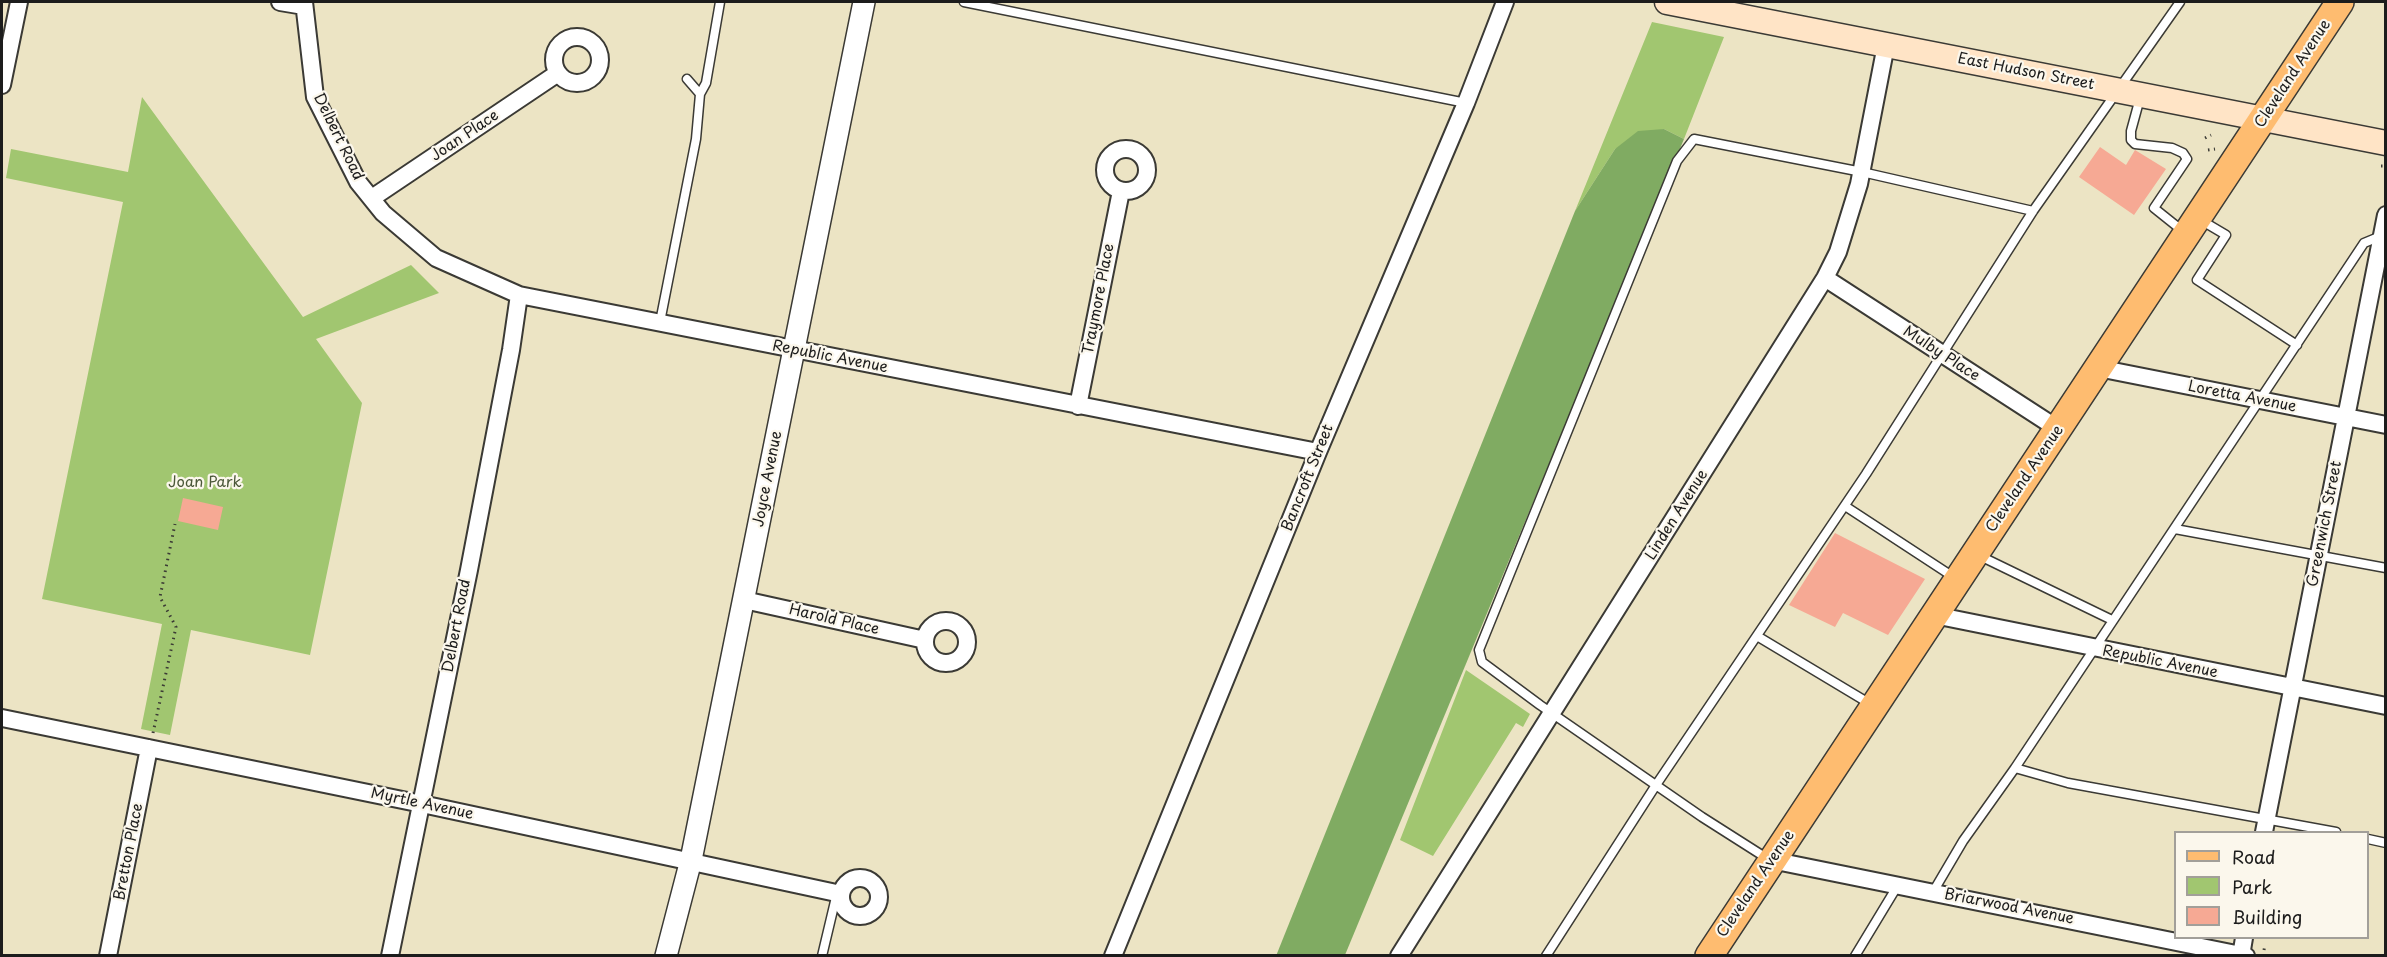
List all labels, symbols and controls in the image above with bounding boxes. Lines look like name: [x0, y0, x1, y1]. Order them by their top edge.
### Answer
street label: Cleveland Avenue: [2251, 17, 2335, 131]
street label: East Hudson Street: [1956, 50, 2096, 94]
street label: Delbert Road: [309, 90, 367, 184]
street label: Joan Place: [428, 107, 502, 165]
street label: Traymore Place: [1079, 242, 1119, 356]
street label: Mulby Place: [1899, 323, 1983, 385]
street label: Republic Avenue: [771, 337, 889, 377]
street label: Loretta Avenue: [2186, 378, 2298, 416]
street label: Bancroft Street: [1278, 422, 1338, 534]
street label: Cleveland Avenue: [1982, 422, 2068, 536]
street label: Joyce Avenue: [750, 430, 786, 528]
street label: Greenwich Street: [2304, 460, 2346, 588]
street label: Linden Avenue: [1642, 466, 1712, 564]
park label: Joan Park: [168, 474, 242, 492]
street label: Delbert Road: [439, 578, 475, 674]
street label: Harold Place: [787, 601, 881, 639]
street label: Republic Avenue: [2101, 642, 2219, 682]
street label: Myrtle Avenue: [369, 784, 475, 824]
street label: Bretton Place: [111, 802, 147, 902]
street label: Cleveland Avenue: [1713, 827, 1799, 941]
legend: [2174, 831, 2369, 939]
text: Road: [2232, 843, 2276, 870]
text: Park: [2232, 873, 2272, 900]
street label: Briarwood Avenue: [1943, 886, 2075, 928]
text: Building: [2232, 903, 2302, 930]

